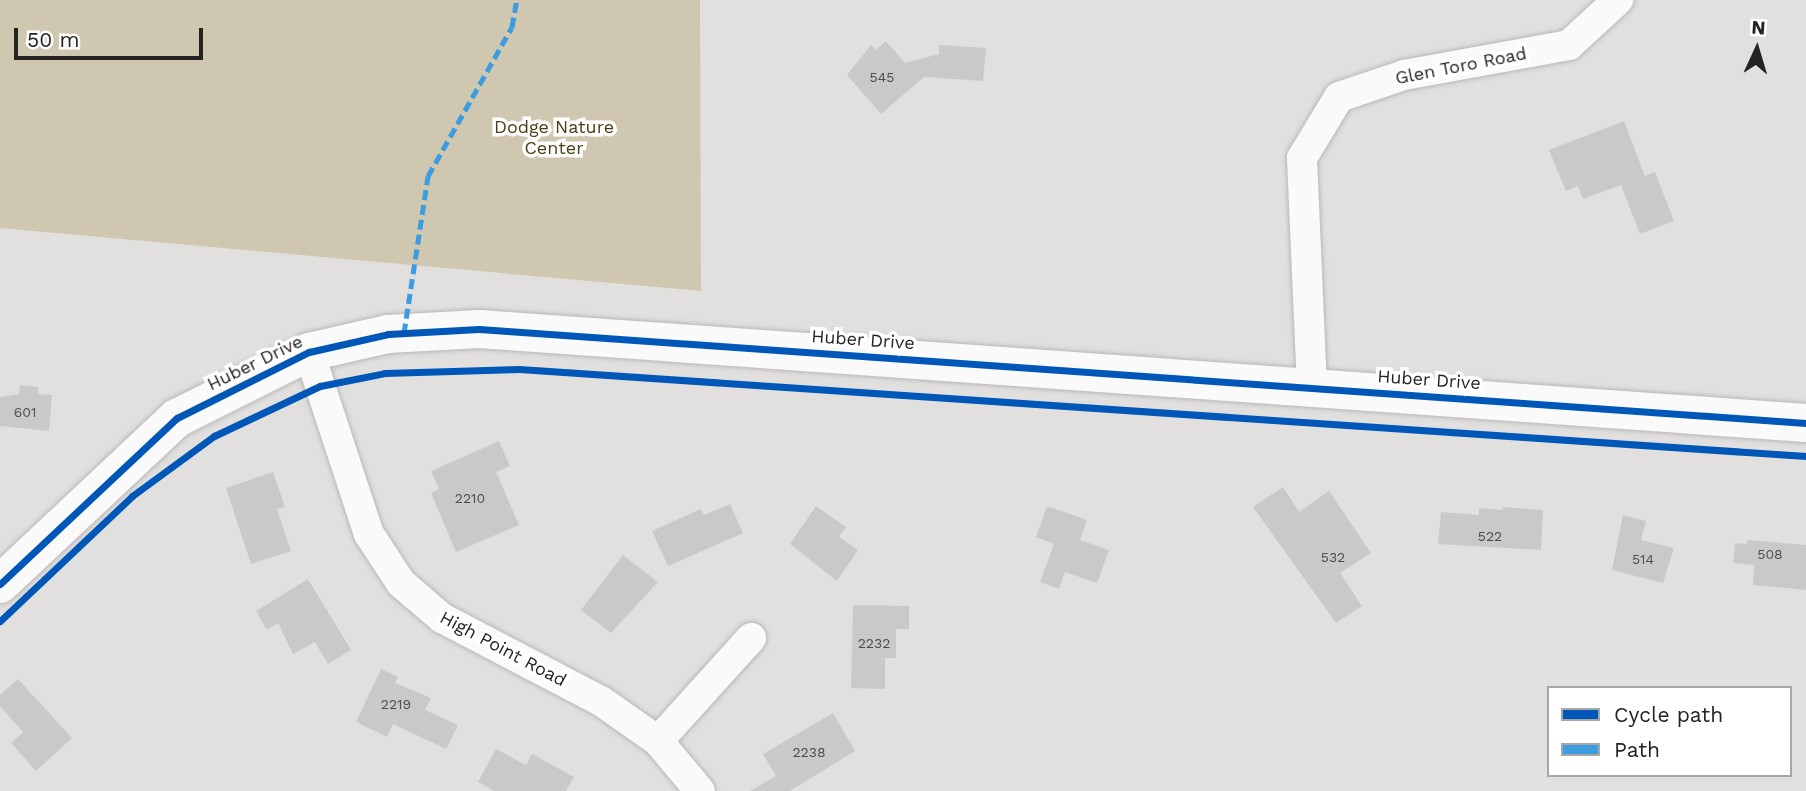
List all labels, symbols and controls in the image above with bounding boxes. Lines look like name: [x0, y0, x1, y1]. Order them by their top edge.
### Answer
scale bar: [18, 14, 206, 58]
north arrow: [1722, 14, 1792, 84]
text: N: [1751, 16, 1766, 40]
text: 50 m: [27, 27, 79, 52]
street label: Glen Toro Road: [1393, 43, 1529, 89]
house number: 545: [870, 69, 894, 85]
park label: Dodge Nature Center: [494, 117, 614, 160]
street label: Huber Drive: [810, 326, 916, 354]
street label: Huber Drive: [203, 330, 307, 396]
street label: Huber Drive: [1376, 366, 1482, 394]
house number: 601: [14, 404, 36, 420]
house number: 2210: [455, 490, 485, 506]
house number: 522: [1478, 528, 1502, 544]
house number: 508: [1757, 546, 1783, 562]
house number: 532: [1321, 549, 1345, 565]
house number: 514: [1632, 551, 1654, 567]
street label: High Point Road: [436, 607, 570, 691]
house number: 2232: [858, 635, 890, 651]
legend: [1547, 686, 1792, 777]
house number: 2219: [381, 696, 411, 712]
text: Cycle path: [1614, 702, 1723, 727]
text: Path: [1614, 737, 1660, 762]
house number: 2238: [792, 744, 826, 760]

